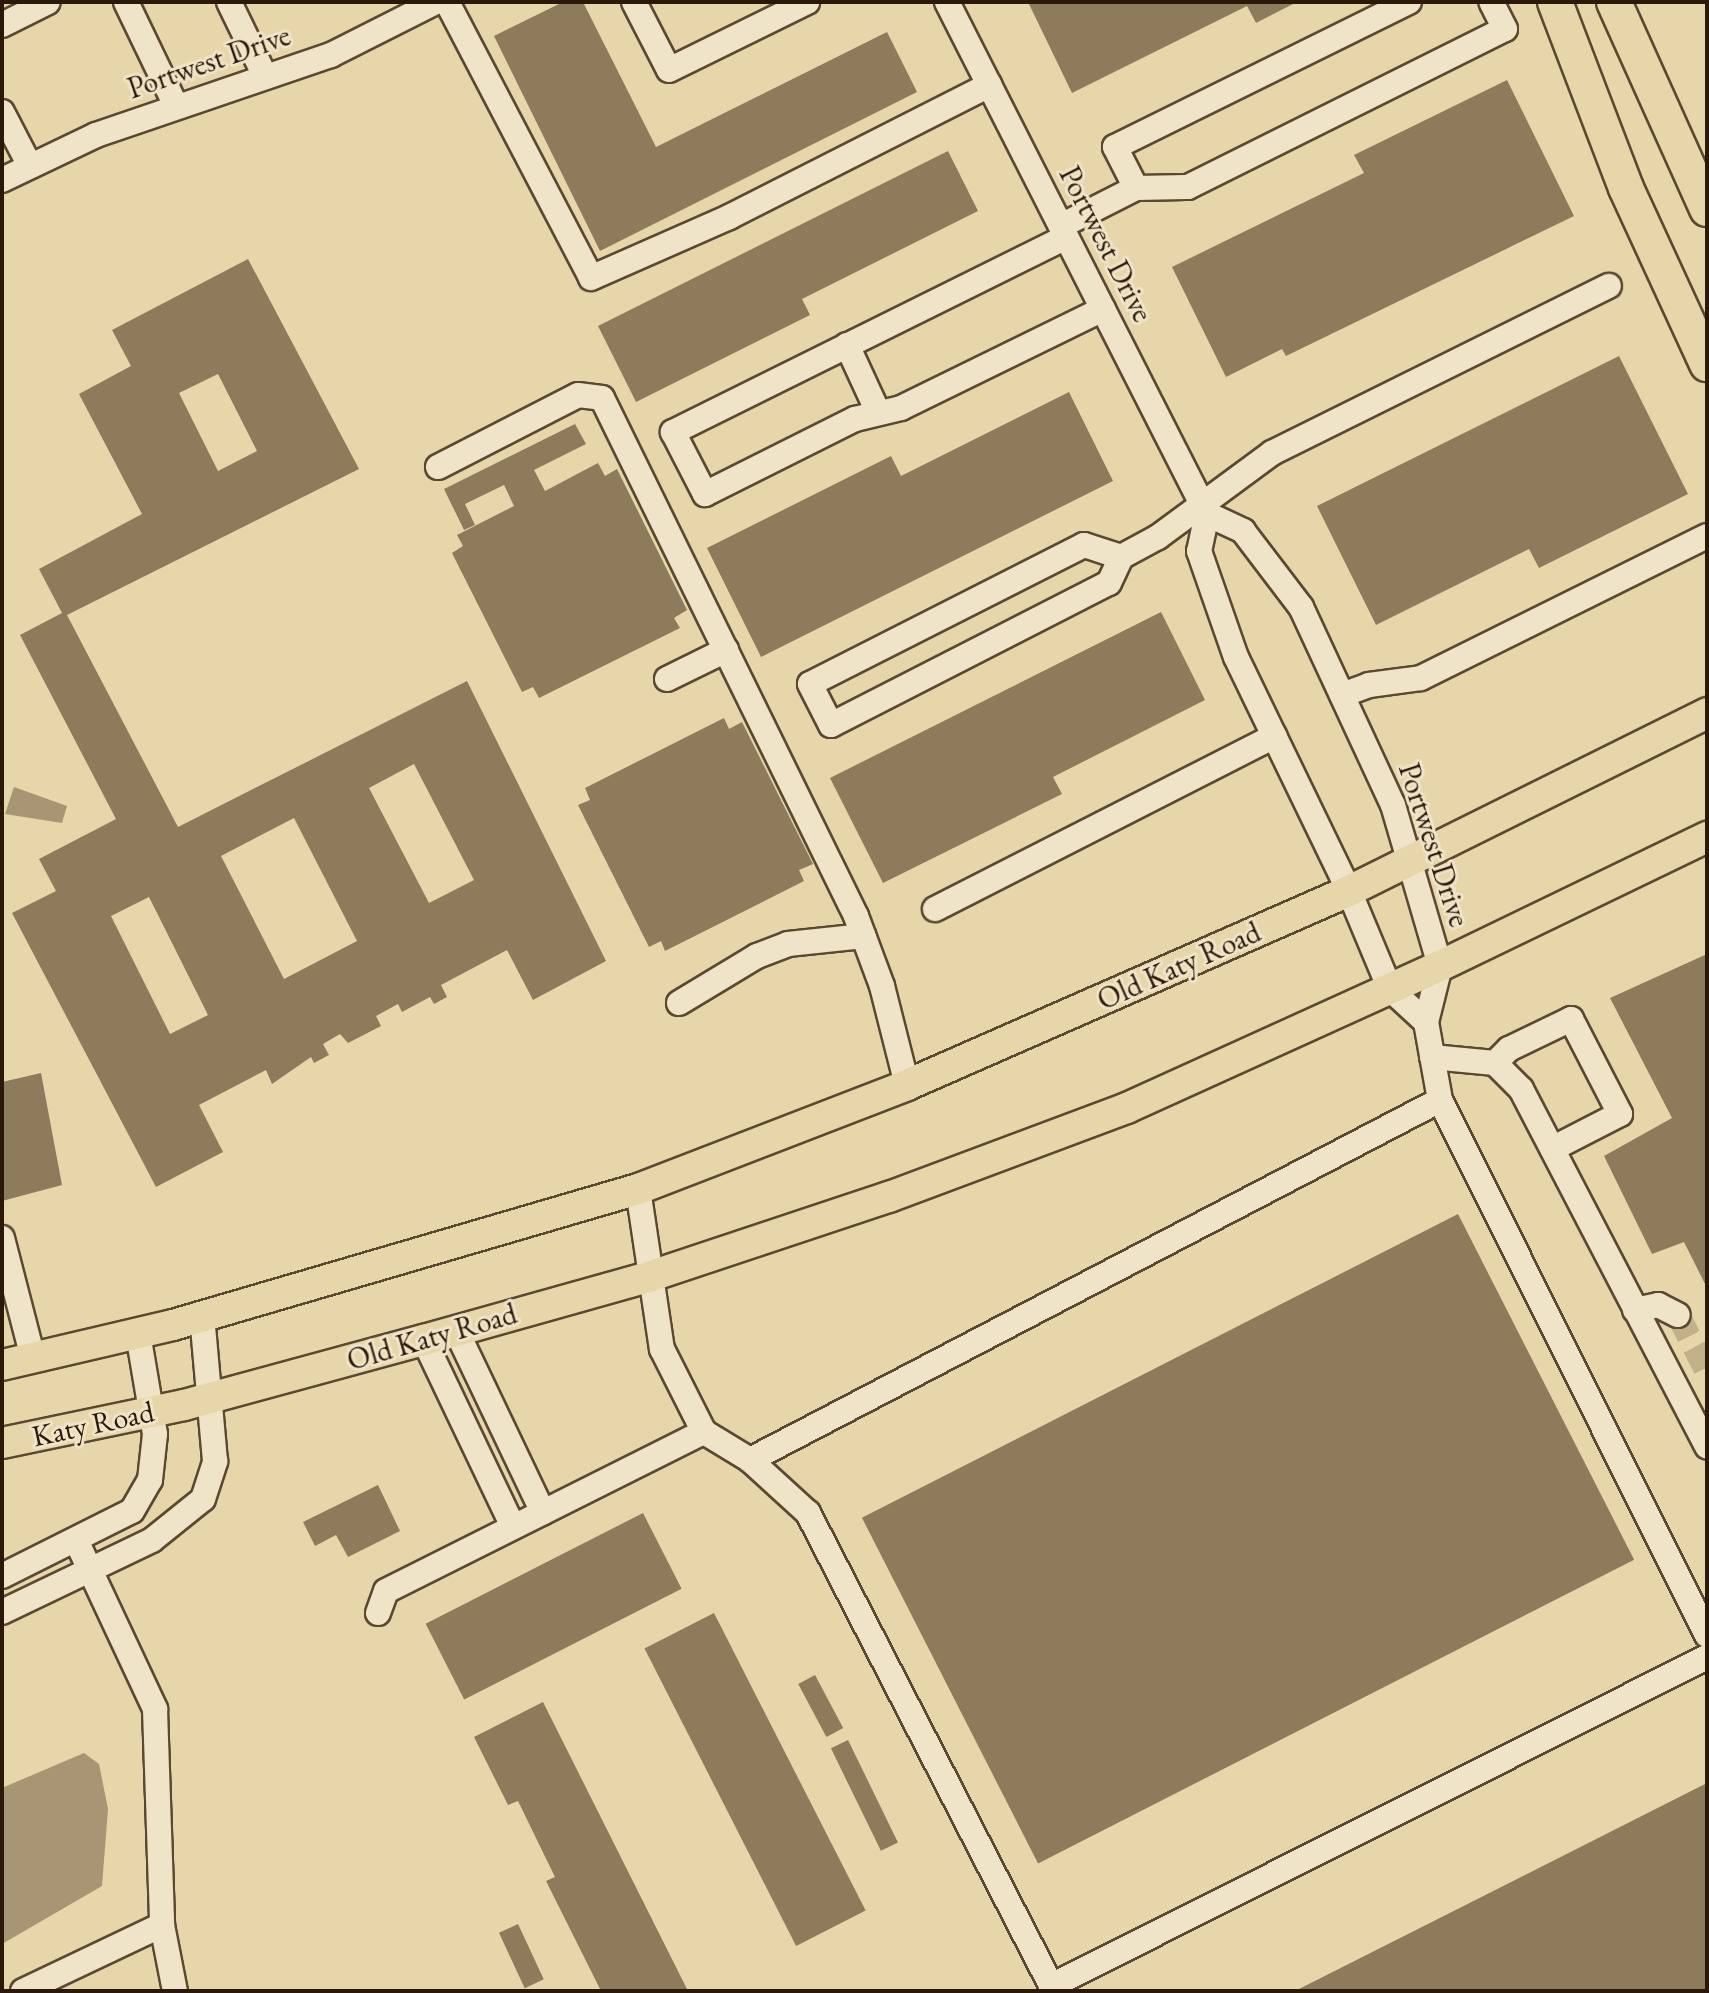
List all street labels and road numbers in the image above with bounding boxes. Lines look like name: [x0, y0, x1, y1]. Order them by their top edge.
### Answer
street label: Portwest Drive: [123, 17, 295, 107]
street label: Portwest Drive: [1051, 160, 1161, 328]
street label: Portwest Drive: [1391, 759, 1477, 931]
street label: Old Katy Road: [1092, 914, 1266, 1018]
street label: Old Katy Road: [343, 1296, 521, 1378]
street label: Katy Road: [29, 1394, 157, 1454]

